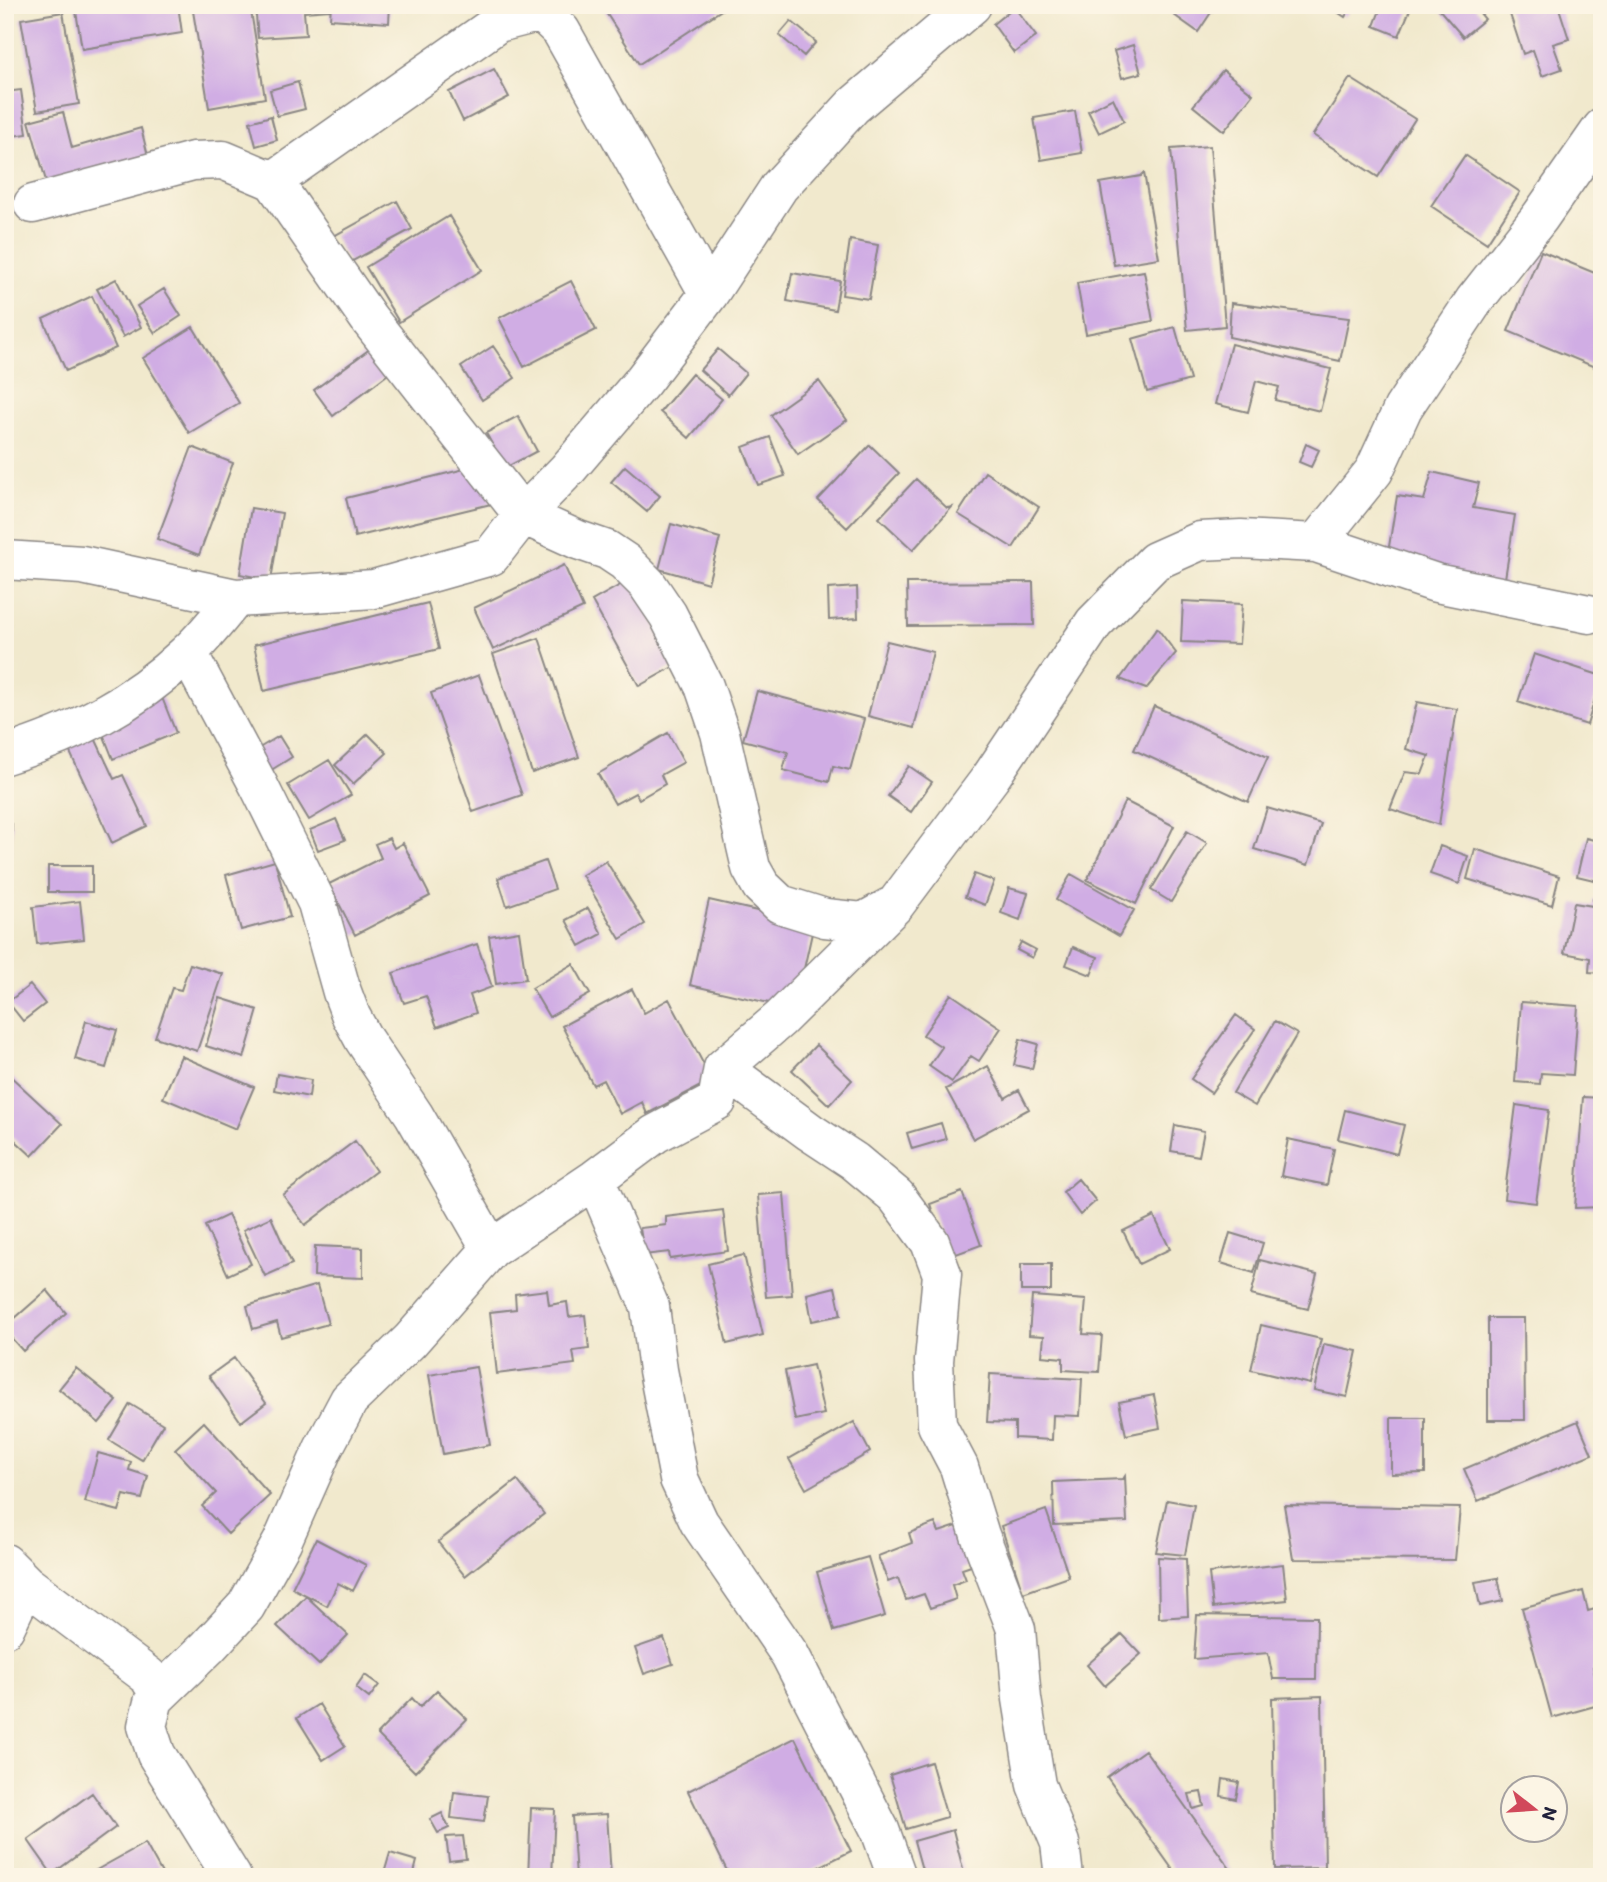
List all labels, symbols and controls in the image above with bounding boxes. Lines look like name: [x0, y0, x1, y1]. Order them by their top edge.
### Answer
north arrow: [1498, 1773, 1568, 1843]
text: N: [1537, 1804, 1563, 1823]

